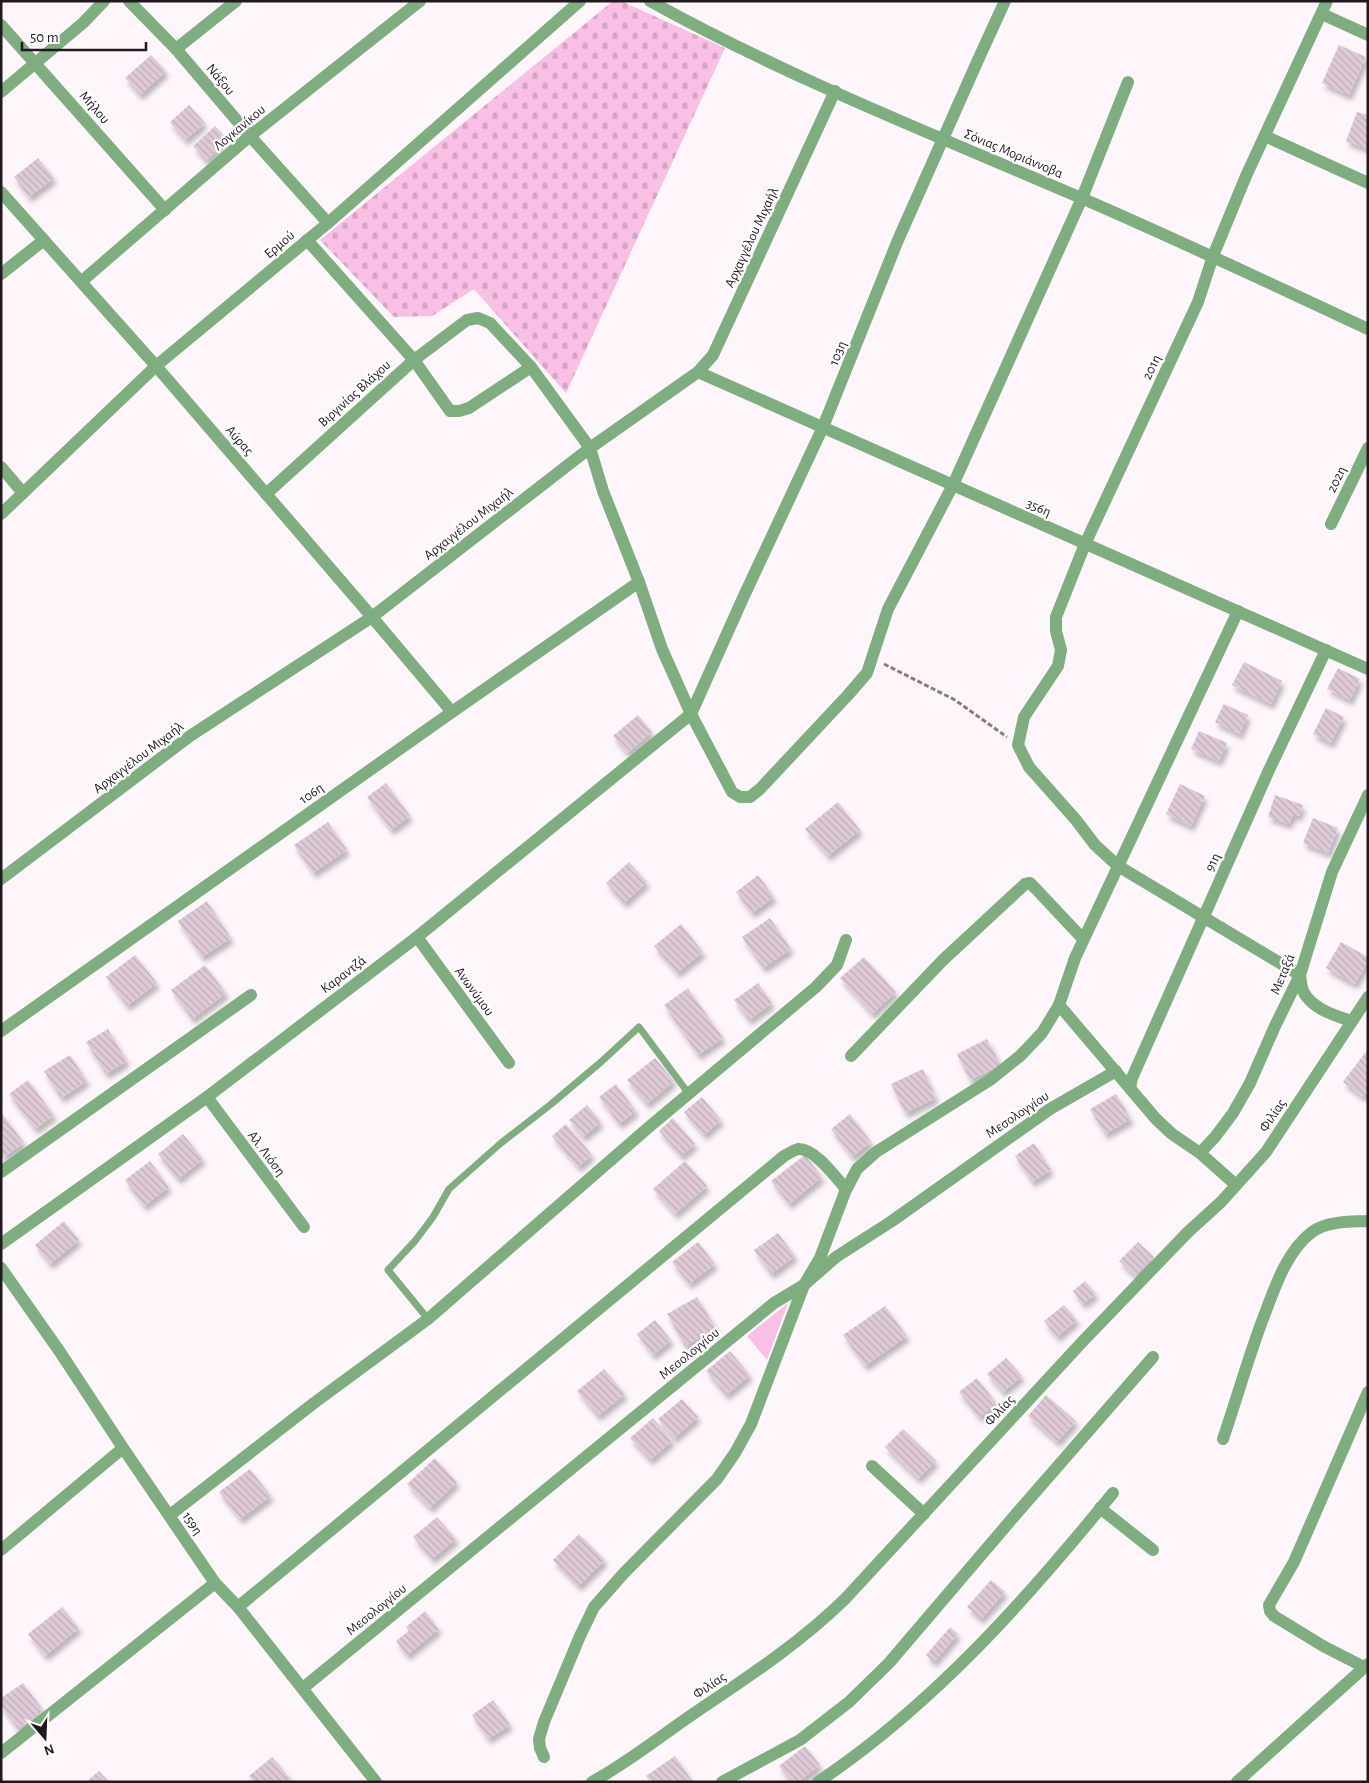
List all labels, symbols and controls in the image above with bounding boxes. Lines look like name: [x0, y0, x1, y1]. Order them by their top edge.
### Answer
scale bar: [22, 20, 146, 52]
text: 50 m: [30, 30, 59, 45]
street label: Νάξου: [203, 61, 237, 98]
street label: Μήλου: [76, 89, 112, 127]
street label: Λογκανίκου: [211, 102, 268, 153]
street label: Σόνιας Μοριάννοβα: [962, 127, 1065, 181]
street label: Αρχαγγέλου Μιχαήλ: [723, 184, 782, 290]
street label: Ερμού: [262, 228, 297, 261]
street label: 103η: [827, 339, 849, 368]
street label: 201η: [1140, 353, 1164, 382]
street label: Βιργινίας Βλάχου: [316, 358, 393, 430]
street label: Αύρας: [223, 423, 256, 459]
street label: 202η: [1325, 464, 1349, 495]
street label: Αρχαγγέλου Μιχαήλ: [421, 484, 516, 563]
street label: 356η: [1024, 496, 1053, 519]
street label: Αρχαγγέλου Μιχαήλ: [91, 719, 187, 796]
street label: 106η: [297, 781, 326, 807]
street label: 91η: [1203, 851, 1223, 874]
street label: Μεταξά: [1268, 952, 1298, 997]
street label: Καραντζά: [318, 953, 369, 996]
street label: Ανωνύμου: [452, 965, 497, 1019]
street label: Μεσολογγίου: [983, 1089, 1052, 1141]
street label: Φιλίας: [1257, 1096, 1289, 1135]
street label: Αλ. Λιόση: [245, 1128, 288, 1179]
street label: Μεσολογγίου: [657, 1325, 722, 1382]
street label: Φιλίας: [982, 1392, 1018, 1429]
street label: 159η: [180, 1509, 205, 1538]
street label: Μεσολογγίου: [344, 1581, 409, 1638]
street label: Φιλίας: [691, 1670, 729, 1702]
north arrow: [20, 1713, 70, 1763]
text: N: [42, 1741, 56, 1758]

